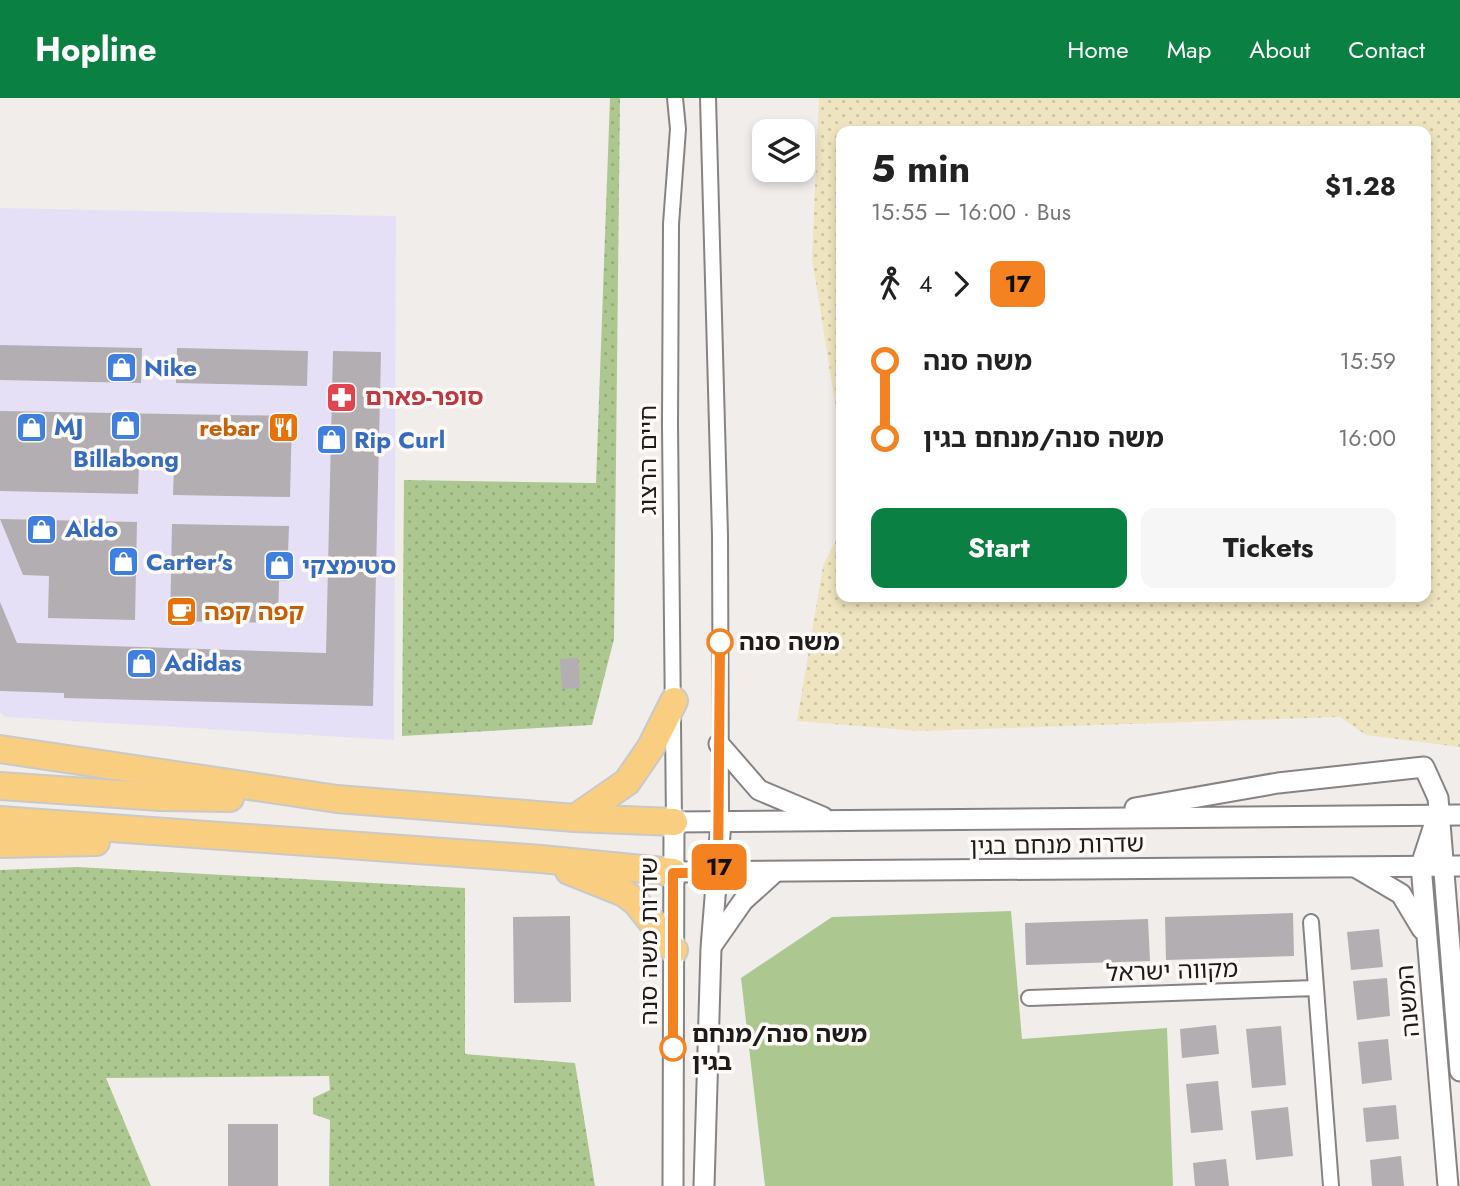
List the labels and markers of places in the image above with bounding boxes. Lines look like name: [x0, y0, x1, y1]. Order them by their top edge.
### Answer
place label: Nike: [144, 350, 197, 385]
shop icon: Nike: [104, 351, 138, 385]
place label: סופר-פארם: [365, 379, 484, 414]
pharmacy icon: סופר-פארם: [325, 380, 359, 414]
shop icon: Billabong: [109, 408, 143, 442]
place label: MJ: [54, 409, 83, 444]
shop icon: MJ: [14, 410, 48, 444]
place label: rebar: [199, 410, 260, 445]
restaurant icon: rebar: [266, 411, 300, 445]
place label: Rip Curl: [354, 422, 445, 457]
shop icon: Rip Curl: [314, 423, 348, 457]
place label: Billabong: [73, 441, 179, 476]
place label: Aldo: [64, 511, 118, 546]
shop icon: Aldo: [25, 512, 59, 546]
place label: Carter's: [146, 544, 233, 579]
shop icon: Carter's: [106, 545, 140, 579]
place label: סטימצקי: [302, 548, 396, 583]
shop icon: סטימצקי: [262, 549, 296, 583]
place label: קפה קפה: [204, 594, 305, 629]
cafe icon: קפה קפה: [164, 595, 198, 629]
place label: משה סנה: [739, 624, 840, 659]
marker: משה סנה: [707, 629, 733, 655]
place label: Adidas: [163, 645, 242, 680]
shop icon: Adidas: [124, 646, 158, 680]
place label: משה סנה/מנחם בגין: [692, 1016, 867, 1079]
marker: משה סנה/מנחם בגין: [660, 1035, 686, 1061]

